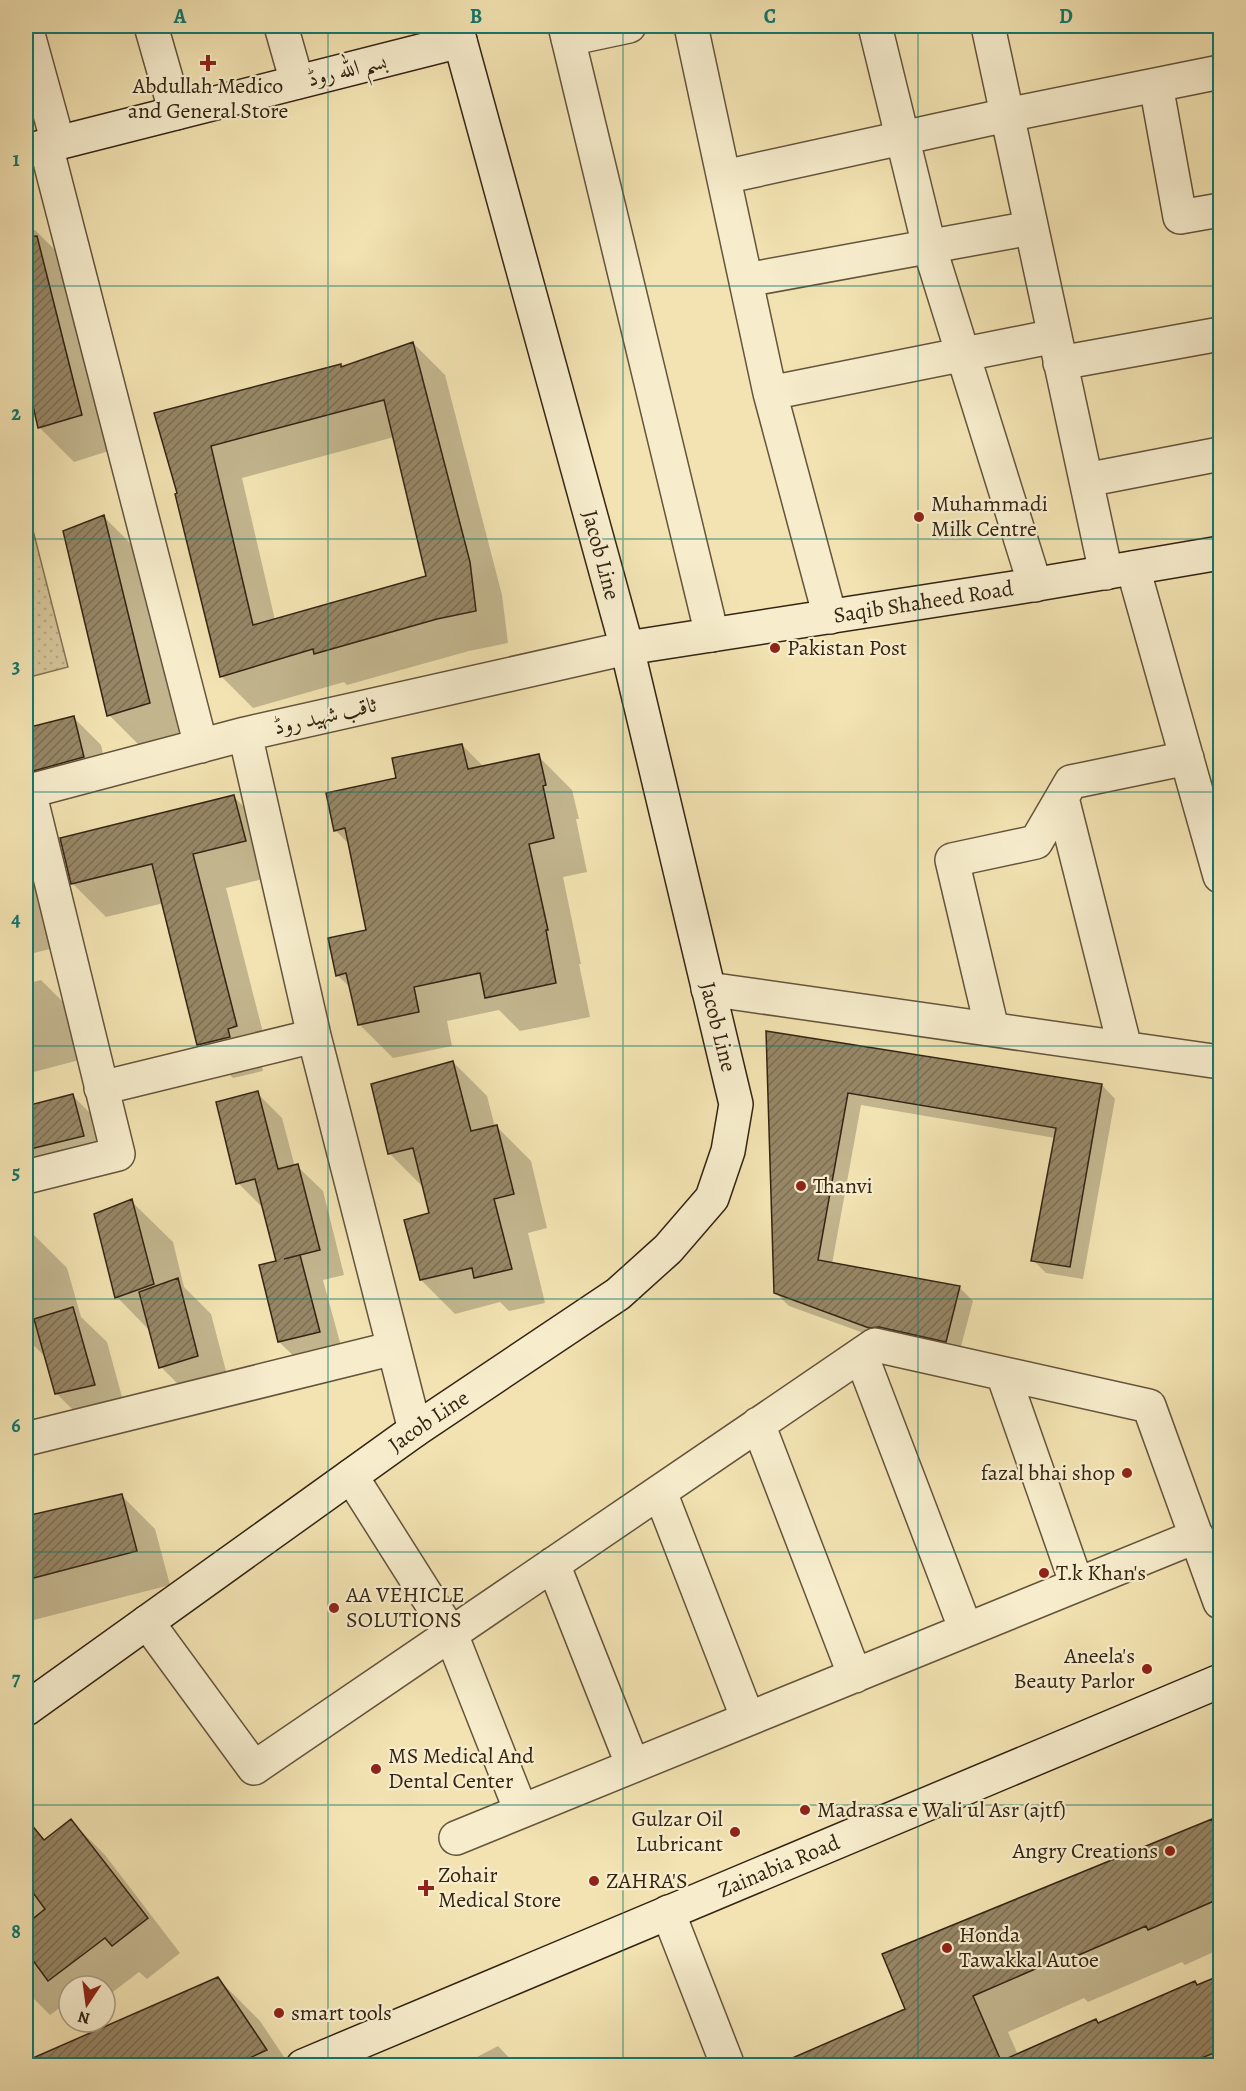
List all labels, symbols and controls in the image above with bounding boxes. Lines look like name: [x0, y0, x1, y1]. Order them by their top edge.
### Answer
text: A: [173, 3, 187, 30]
text: B: [470, 3, 482, 30]
text: C: [764, 3, 776, 30]
text: D: [1059, 3, 1073, 30]
street label: بسم اللہ روڈ: [303, 43, 391, 100]
marker: Abdullah Medico and General Store: [201, 56, 215, 70]
place label: Abdullah Medico and General Store: [128, 71, 288, 126]
text: 1: [12, 146, 20, 173]
text: 2: [11, 400, 21, 427]
place label: Muhammadi Milk Centre: [931, 489, 1048, 544]
street label: Jacob Line: [575, 507, 627, 603]
marker: Muhammadi Milk Centre: [912, 510, 926, 524]
street label: Saqib Shaheed Road: [831, 573, 1016, 631]
place label: Pakistan Post: [787, 633, 907, 663]
marker: Pakistan Post: [768, 641, 782, 655]
text: 3: [12, 653, 20, 680]
street label: ثاقب شہید روڈ: [271, 689, 380, 742]
text: 4: [11, 906, 21, 933]
street label: Jacob Line: [692, 979, 744, 1075]
text: 5: [12, 1159, 20, 1186]
place label: Thanvi: [813, 1171, 873, 1201]
marker: Thanvi: [794, 1179, 808, 1193]
street label: Jacob Line: [382, 1383, 475, 1459]
text: 6: [11, 1412, 21, 1439]
place label: fazal bhai shop: [981, 1458, 1115, 1488]
marker: fazal bhai shop: [1120, 1466, 1134, 1480]
place label: T.k Khan's: [1056, 1558, 1146, 1588]
marker: T.k Khan's: [1037, 1566, 1051, 1580]
place label: AA VEHICLE SOLUTIONS: [345, 1580, 465, 1635]
marker: AA VEHICLE SOLUTIONS: [327, 1601, 341, 1615]
place label: Aneela's Beauty Parlor: [1014, 1641, 1135, 1696]
marker: Aneela's Beauty Parlor: [1140, 1662, 1154, 1676]
text: 7: [12, 1665, 21, 1692]
place label: MS Medical And Dental Center: [388, 1741, 534, 1796]
marker: MS Medical And Dental Center: [369, 1762, 383, 1776]
place label: Madrassa e Wali ul Asr (ajtf): [817, 1795, 1066, 1825]
marker: Madrassa e Wali ul Asr (ajtf): [798, 1803, 812, 1817]
place label: Gulzar Oil Lubricant: [632, 1804, 723, 1859]
marker: Gulzar Oil Lubricant: [728, 1825, 742, 1839]
street label: Zainabia Road: [713, 1827, 844, 1905]
place label: Angry Creations: [1012, 1836, 1158, 1866]
marker: Angry Creations: [1163, 1844, 1177, 1858]
place label: Zohair Medical Store: [438, 1860, 561, 1915]
place label: ZAHRA'S: [606, 1866, 688, 1896]
marker: ZAHRA'S: [587, 1874, 601, 1888]
marker: Zohair Medical Store: [419, 1881, 433, 1895]
text: 8: [11, 1918, 21, 1945]
place label: Honda Tawakkal Autoe: [959, 1920, 1099, 1975]
marker: Honda Tawakkal Autoe: [940, 1941, 954, 1955]
north arrow: [57, 1974, 117, 2034]
place label: smart tools: [291, 1998, 392, 2028]
text: N: [75, 2006, 92, 2030]
marker: smart tools: [272, 2006, 286, 2020]

